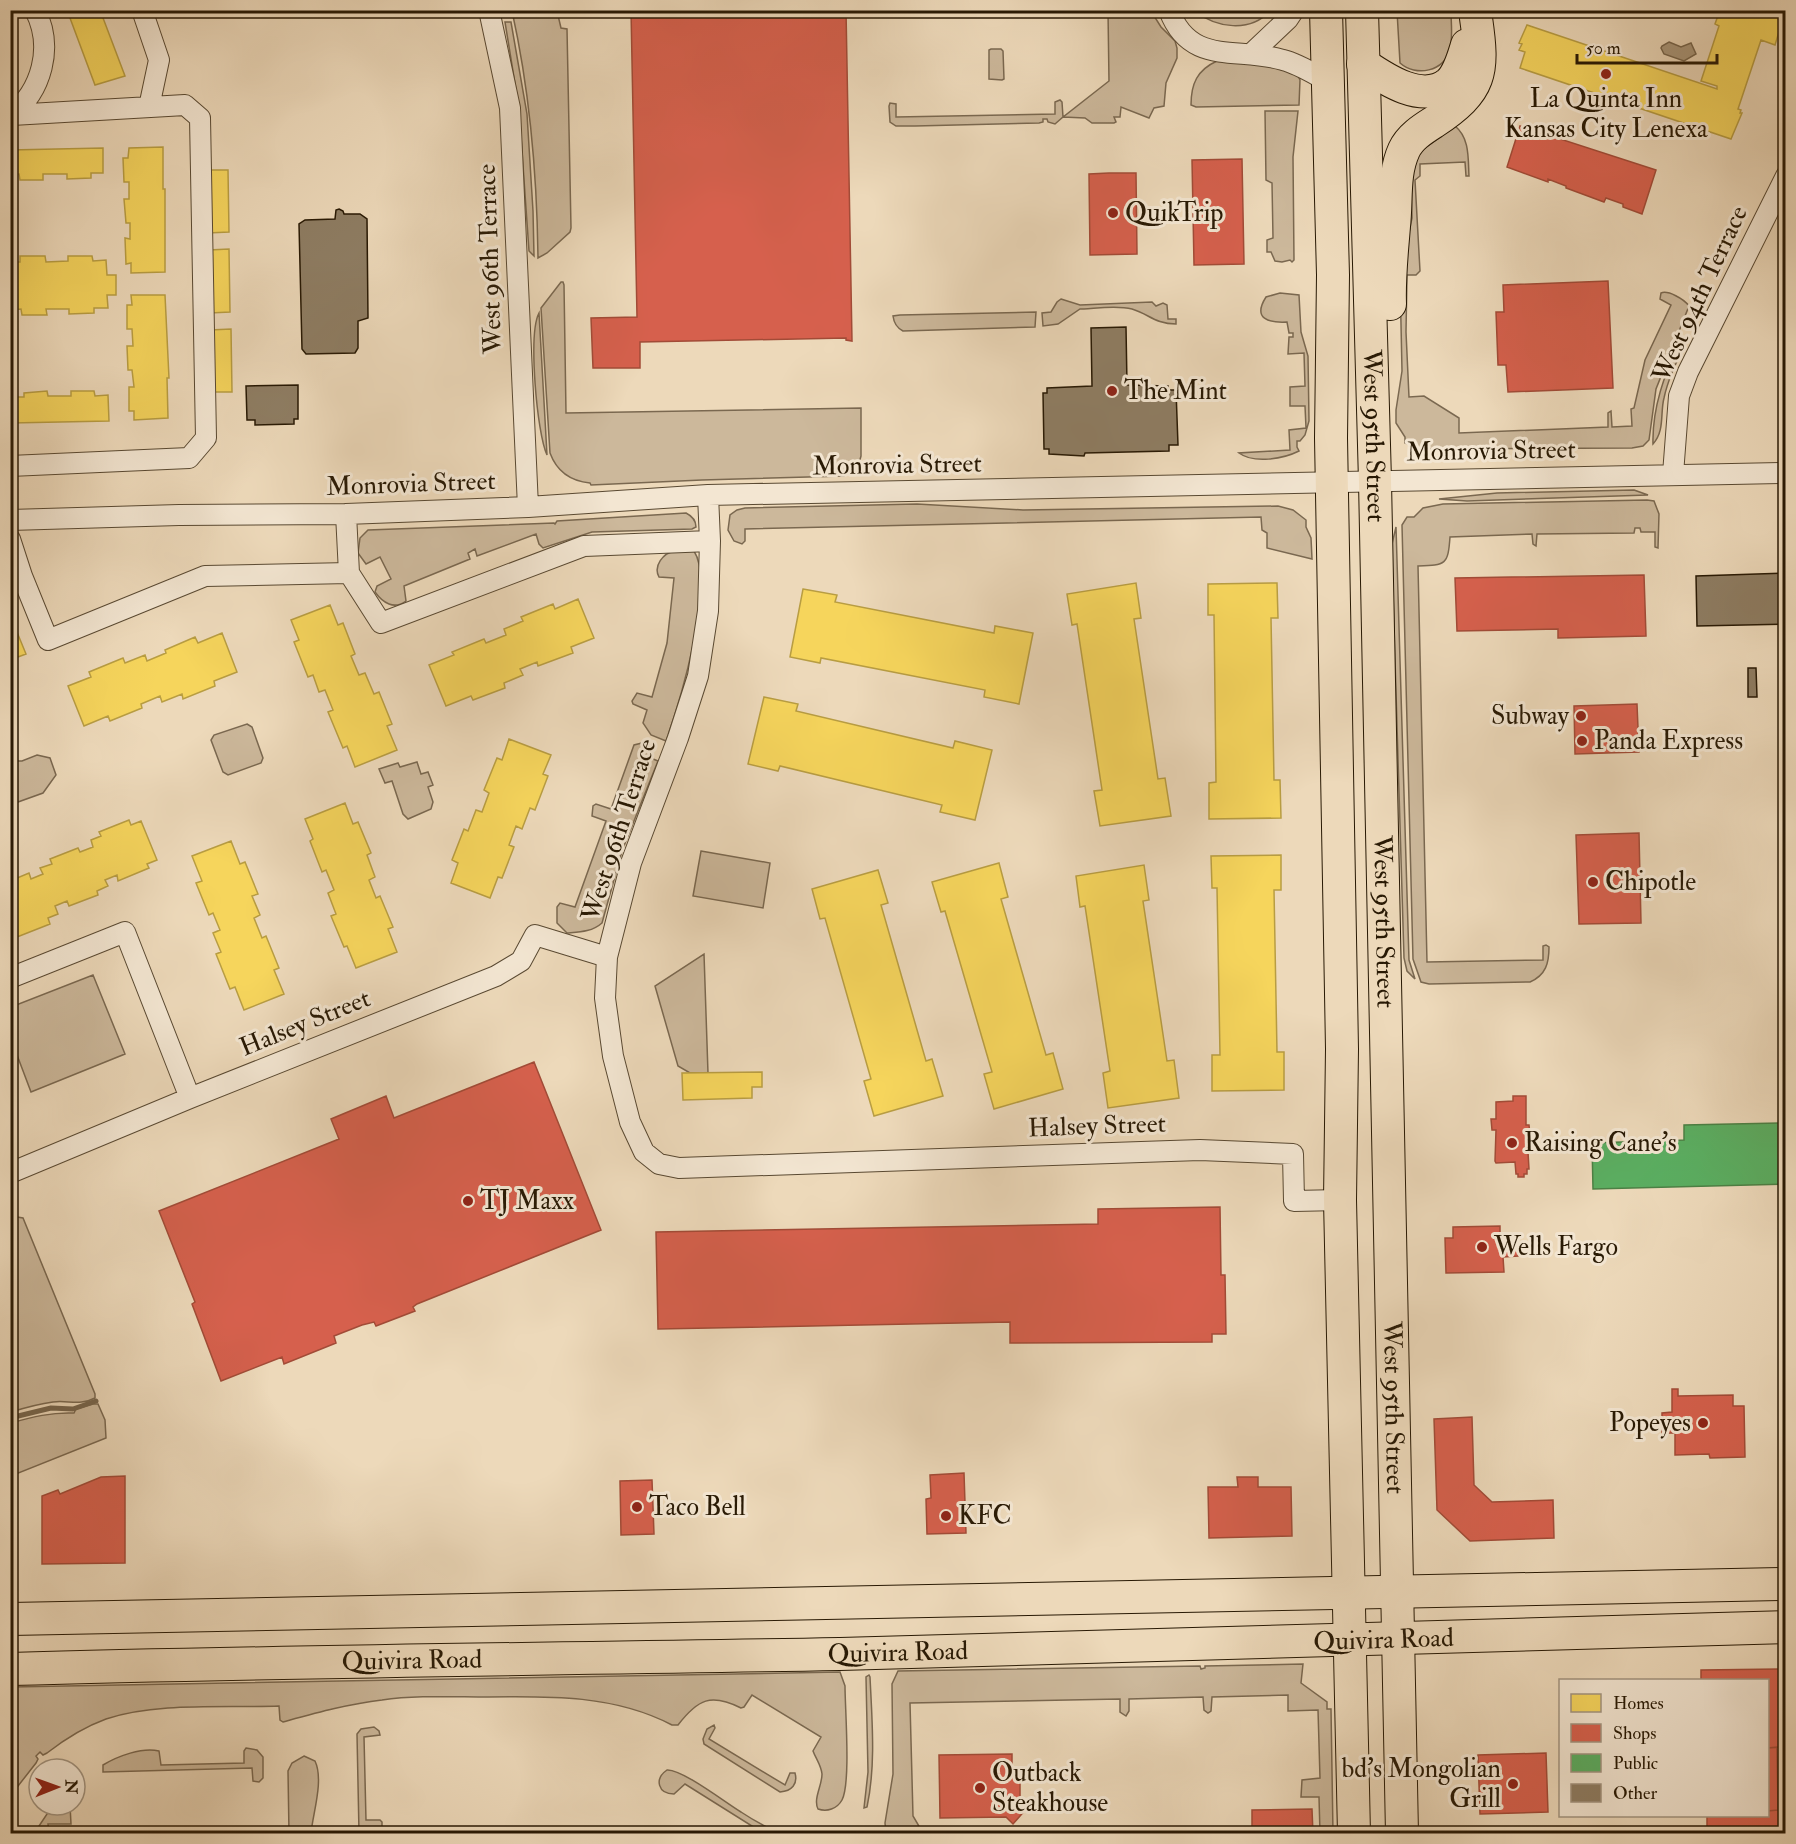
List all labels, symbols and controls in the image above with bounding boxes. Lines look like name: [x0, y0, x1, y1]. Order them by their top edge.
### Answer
scale bar: [1577, 27, 1716, 65]
text: 50 m: [1586, 37, 1621, 60]
marker: La Quinta Inn Kansas City Lenexa: [1599, 67, 1613, 81]
place label: La Quinta Inn Kansas City Lenexa: [1504, 83, 1708, 145]
street label: West 96th Terrace: [471, 163, 509, 356]
place label: QuikTrip: [1125, 197, 1223, 230]
street label: West 94th Terrace: [1645, 201, 1755, 388]
marker: QuikTrip: [1106, 206, 1120, 220]
street label: West 95th Street: [1355, 348, 1392, 523]
place label: The Mint: [1124, 375, 1227, 407]
marker: The Mint: [1105, 384, 1119, 398]
street label: Monrovia Street: [1406, 434, 1576, 468]
street label: Monrovia Street: [812, 448, 982, 482]
street label: Monrovia Street: [326, 465, 496, 503]
place label: Subway: [1491, 700, 1570, 732]
marker: Subway: [1574, 709, 1588, 723]
place label: Panda Express: [1594, 725, 1743, 758]
marker: Panda Express: [1575, 734, 1589, 748]
street label: West 96th Terrace: [574, 735, 664, 926]
street label: West 95th Street: [1366, 834, 1402, 1008]
place label: Chipotle: [1605, 866, 1696, 899]
marker: Chipotle: [1586, 875, 1600, 889]
street label: Halsey Street: [235, 982, 375, 1064]
street label: Halsey Street: [1027, 1108, 1167, 1144]
place label: Raising Cane's: [1524, 1127, 1677, 1159]
marker: Raising Cane's: [1505, 1136, 1519, 1150]
place label: TJ Maxx: [480, 1185, 575, 1217]
marker: TJ Maxx: [461, 1194, 475, 1208]
place label: Wells Fargo: [1493, 1231, 1618, 1263]
marker: Wells Fargo: [1475, 1240, 1489, 1254]
street label: West 95th Street: [1376, 1320, 1411, 1494]
place label: Popeyes: [1609, 1407, 1691, 1440]
marker: Popeyes: [1696, 1416, 1710, 1430]
place label: Taco Bell: [649, 1491, 746, 1523]
marker: Taco Bell: [630, 1500, 644, 1514]
place label: KFC: [958, 1500, 1012, 1532]
marker: KFC: [939, 1509, 953, 1523]
street label: Quivira Road: [1313, 1622, 1455, 1658]
street label: Quivira Road: [827, 1635, 969, 1670]
street label: Quivira Road: [341, 1644, 483, 1678]
legend: [1559, 1679, 1769, 1817]
text: Homes: [1613, 1692, 1664, 1715]
text: Shops: [1613, 1722, 1656, 1745]
text: Public: [1613, 1752, 1658, 1775]
place label: bd's Mongolian Grill: [1341, 1753, 1501, 1815]
north arrow: [27, 1757, 87, 1817]
place label: Outback Steakhouse: [992, 1757, 1108, 1819]
marker: bd's Mongolian Grill: [1506, 1777, 1520, 1791]
text: N: [61, 1778, 81, 1795]
marker: Outback Steakhouse: [973, 1781, 987, 1795]
text: Other: [1613, 1782, 1657, 1805]

